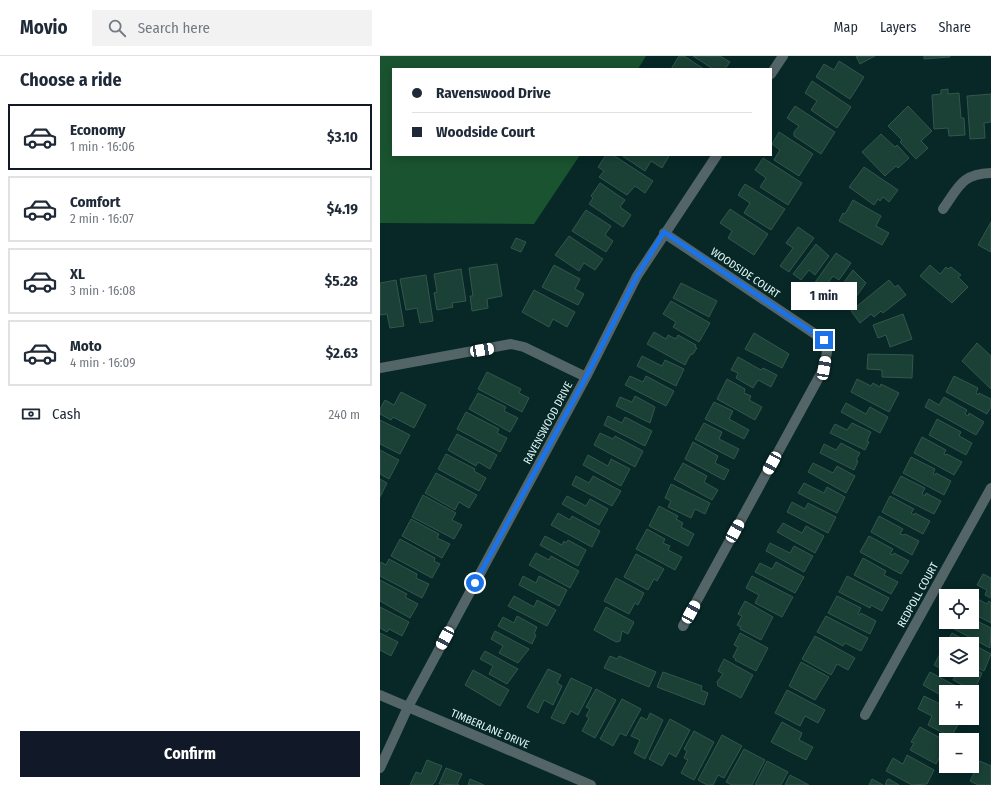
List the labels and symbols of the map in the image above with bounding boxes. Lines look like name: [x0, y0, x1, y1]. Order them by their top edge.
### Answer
street label: WOODSIDE COURT: [708, 245, 783, 301]
callout: 1 min: [791, 282, 857, 310]
route end: [815, 331, 833, 349]
car: [469, 342, 495, 358]
car: [816, 355, 832, 381]
street label: RAVENSWOOD DRIVE: [521, 380, 575, 466]
car: [761, 450, 783, 476]
car: [724, 518, 746, 544]
street label: REDPOLL COURT: [895, 560, 942, 630]
route start: [466, 574, 484, 592]
car: [680, 599, 702, 625]
car: [434, 625, 456, 651]
street label: TIMBERLANE DRIVE: [449, 707, 531, 751]

